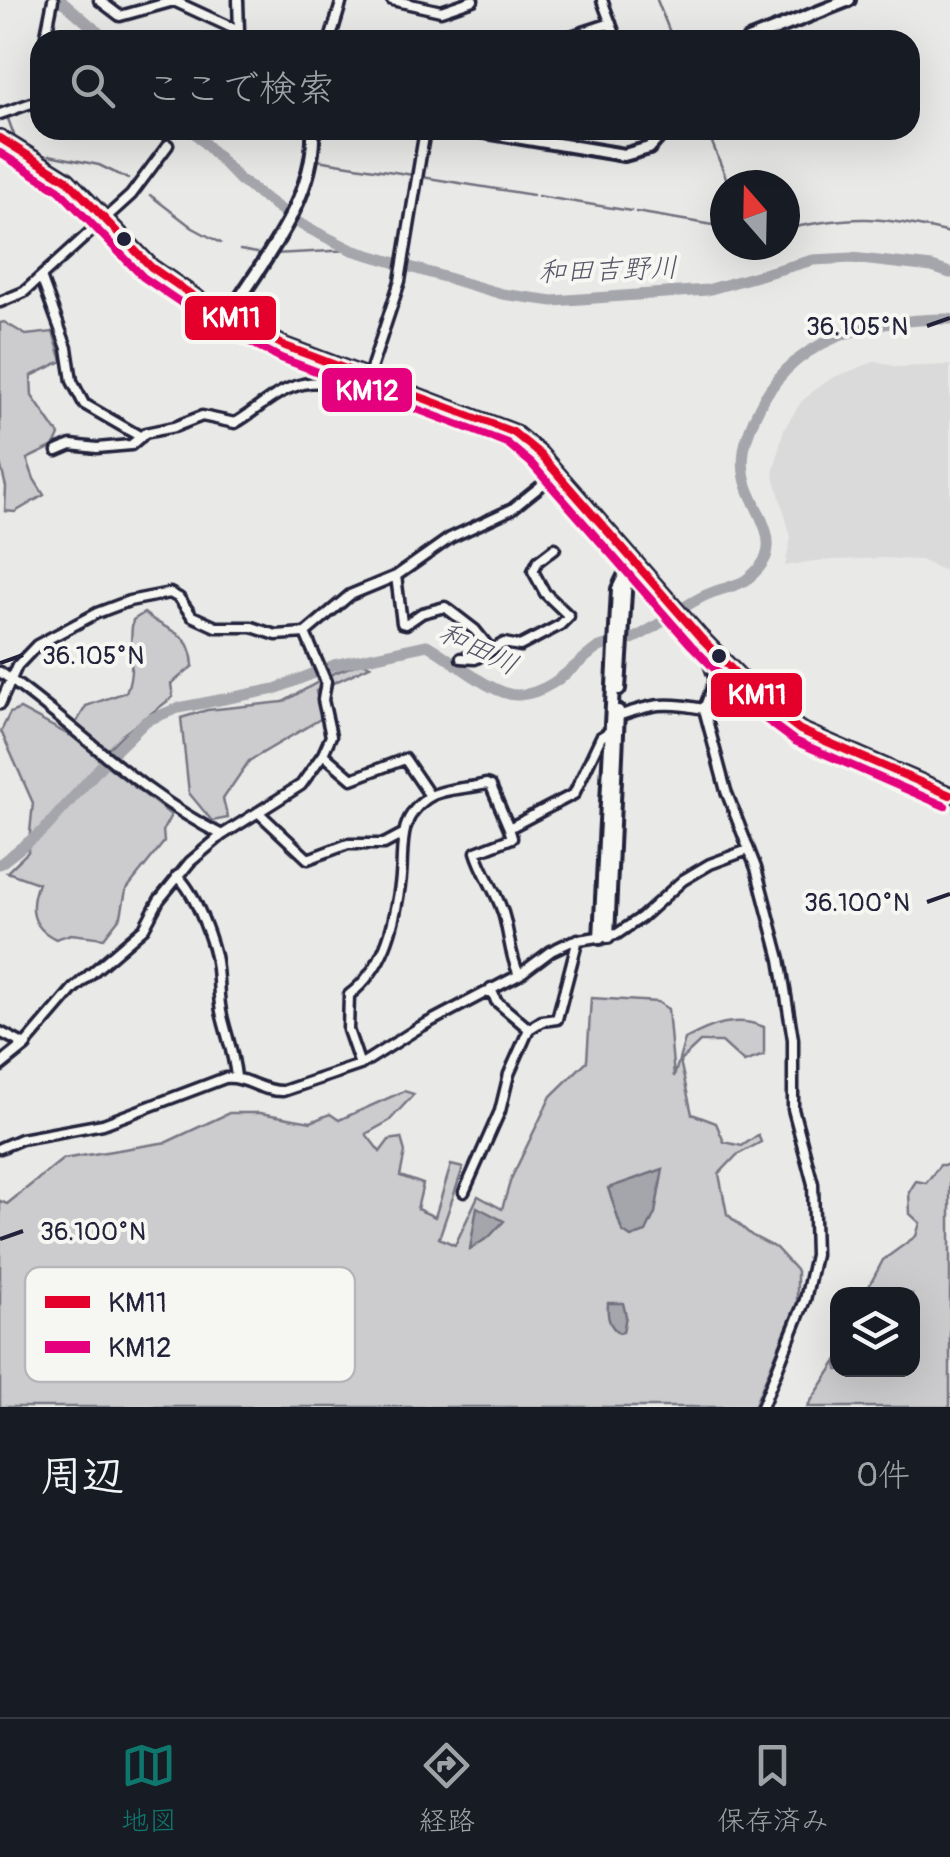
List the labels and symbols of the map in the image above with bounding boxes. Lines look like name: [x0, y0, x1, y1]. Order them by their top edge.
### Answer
north arrow: [710, 170, 800, 260]
unlabelled marker: [114, 229, 134, 249]
water label: 和田吉野川: [537, 251, 679, 290]
line badge: KM11: [183, 294, 278, 342]
text: KM11: [202, 301, 260, 336]
text: 36.105°N: [806, 312, 908, 343]
line badge: KM12: [320, 366, 414, 414]
text: KM12: [335, 374, 399, 409]
water label: 和田川: [433, 615, 524, 683]
text: 36.105°N: [42, 641, 144, 672]
unlabelled marker: [709, 646, 729, 666]
line badge: KM11: [709, 671, 804, 719]
text: KM11: [728, 678, 786, 713]
text: 36.100°N: [804, 888, 910, 919]
text: 36.100°N: [40, 1217, 146, 1248]
legend: [25, 1267, 355, 1382]
text: KM11: [108, 1286, 167, 1321]
text: KM12: [108, 1331, 172, 1366]

